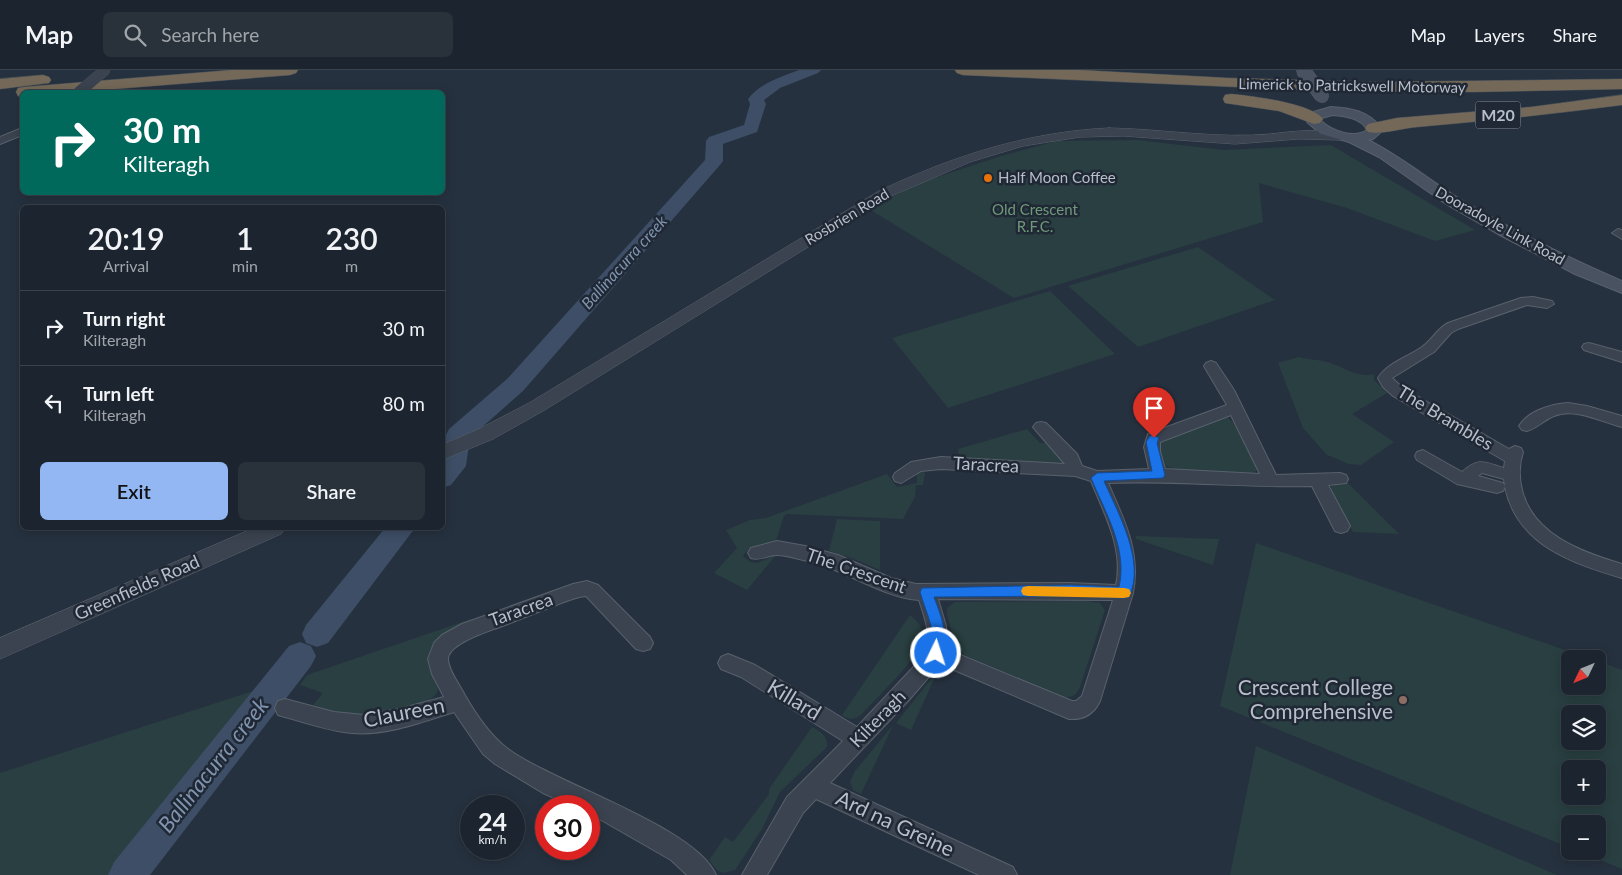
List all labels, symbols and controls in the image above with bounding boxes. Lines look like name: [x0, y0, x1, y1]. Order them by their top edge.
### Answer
search box: [103, 12, 453, 57]
text: Map: [25, 20, 73, 49]
icon: search: [121, 21, 149, 49]
text: Search here: [161, 23, 259, 46]
text: Map: [1410, 24, 1446, 46]
text: Layers: [1474, 24, 1525, 46]
text: Share: [1553, 24, 1597, 46]
street label: Limerick to Patrickswell Motorway: [1238, 74, 1466, 96]
road number: M20: [1476, 102, 1520, 128]
text: 30 m: [123, 108, 201, 150]
icon: right: [40, 110, 105, 175]
text: Kilteragh: [123, 150, 210, 177]
place label: Half Moon Coffee: [998, 168, 1116, 186]
marker: Half Moon Coffee: [982, 172, 994, 184]
street label: Dooradoyle Link Road: [1433, 182, 1568, 268]
street label: Rosbrien Road: [801, 184, 892, 248]
park label: Old Crescent R.F.C.: [992, 200, 1079, 235]
water label: Ballinacurra creek: [577, 211, 671, 312]
text: 20:19: [87, 220, 165, 256]
text: 1: [236, 220, 254, 256]
text: 230: [325, 220, 378, 256]
text: Arrival: [103, 256, 149, 275]
text: min: [232, 256, 258, 275]
text: m: [345, 256, 358, 275]
text: Turn right: [83, 307, 165, 330]
icon: right: [40, 314, 68, 342]
text: 30 m: [382, 317, 425, 340]
text: Kilteragh: [83, 330, 146, 349]
street label: The Brambles: [1394, 380, 1498, 454]
text: Turn left: [83, 382, 154, 405]
pin: [1133, 387, 1175, 438]
icon: left: [40, 389, 68, 417]
text: 80 m: [382, 392, 425, 415]
icon: arrive: [1140, 394, 1168, 422]
text: Kilteragh: [83, 405, 146, 424]
street label: Taracrea: [952, 451, 1020, 477]
button: Exit: [40, 462, 228, 520]
button: Share: [238, 462, 425, 520]
street label: The Crescent: [803, 543, 910, 598]
street label: Greenfields Road: [71, 550, 203, 625]
street label: Taracrea: [486, 587, 555, 631]
position arrow: [909, 626, 961, 678]
north arrow: [1561, 650, 1606, 695]
map controls: [1561, 650, 1606, 860]
street label: Killard: [763, 673, 826, 724]
place label: Crescent College Comprehensive: [1238, 674, 1393, 723]
street label: Kilteragh: [845, 685, 910, 752]
street label: Claureen: [361, 691, 446, 732]
water label: Ballinacurra creek: [152, 692, 274, 837]
marker: Crescent College Comprehensive: [1397, 694, 1409, 706]
button: layers: [1561, 705, 1606, 750]
button: +: [1561, 760, 1606, 805]
street label: Ard na Greine: [833, 784, 959, 861]
speed limit sign: 30: [535, 795, 600, 860]
text: 24: [478, 806, 507, 836]
button: −: [1561, 815, 1606, 860]
text: km/h: [478, 832, 507, 847]

